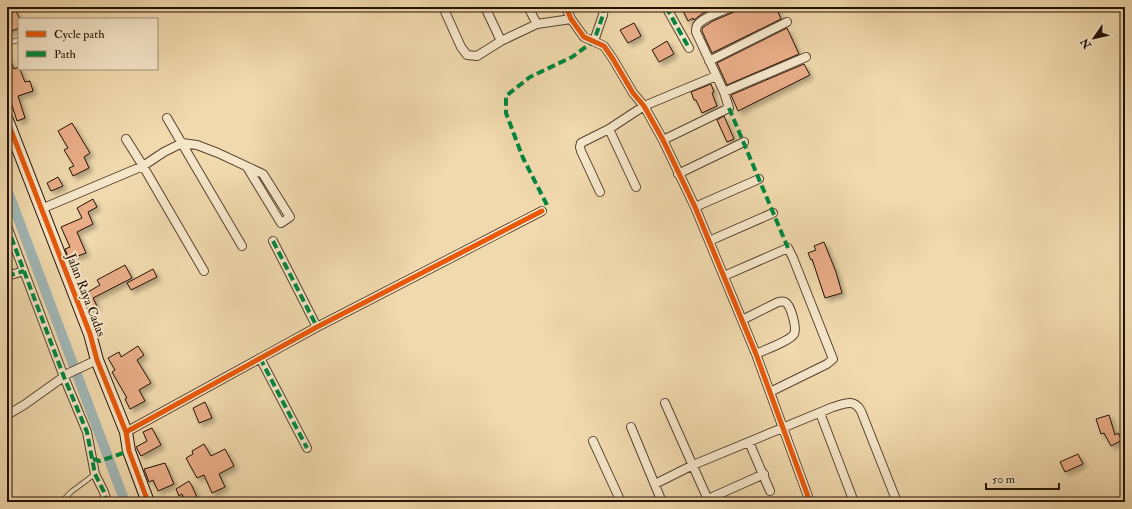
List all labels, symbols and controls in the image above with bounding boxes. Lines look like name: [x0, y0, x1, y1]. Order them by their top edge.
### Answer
legend: [18, 18, 158, 70]
north arrow: [1074, 18, 1114, 58]
text: Cycle path: [54, 27, 105, 42]
text: N: [1077, 35, 1095, 52]
text: Path: [54, 47, 77, 62]
street label: Jalan Raya Cadas: [62, 250, 109, 340]
scale bar: [986, 465, 1059, 491]
text: 50 m: [992, 472, 1016, 487]

